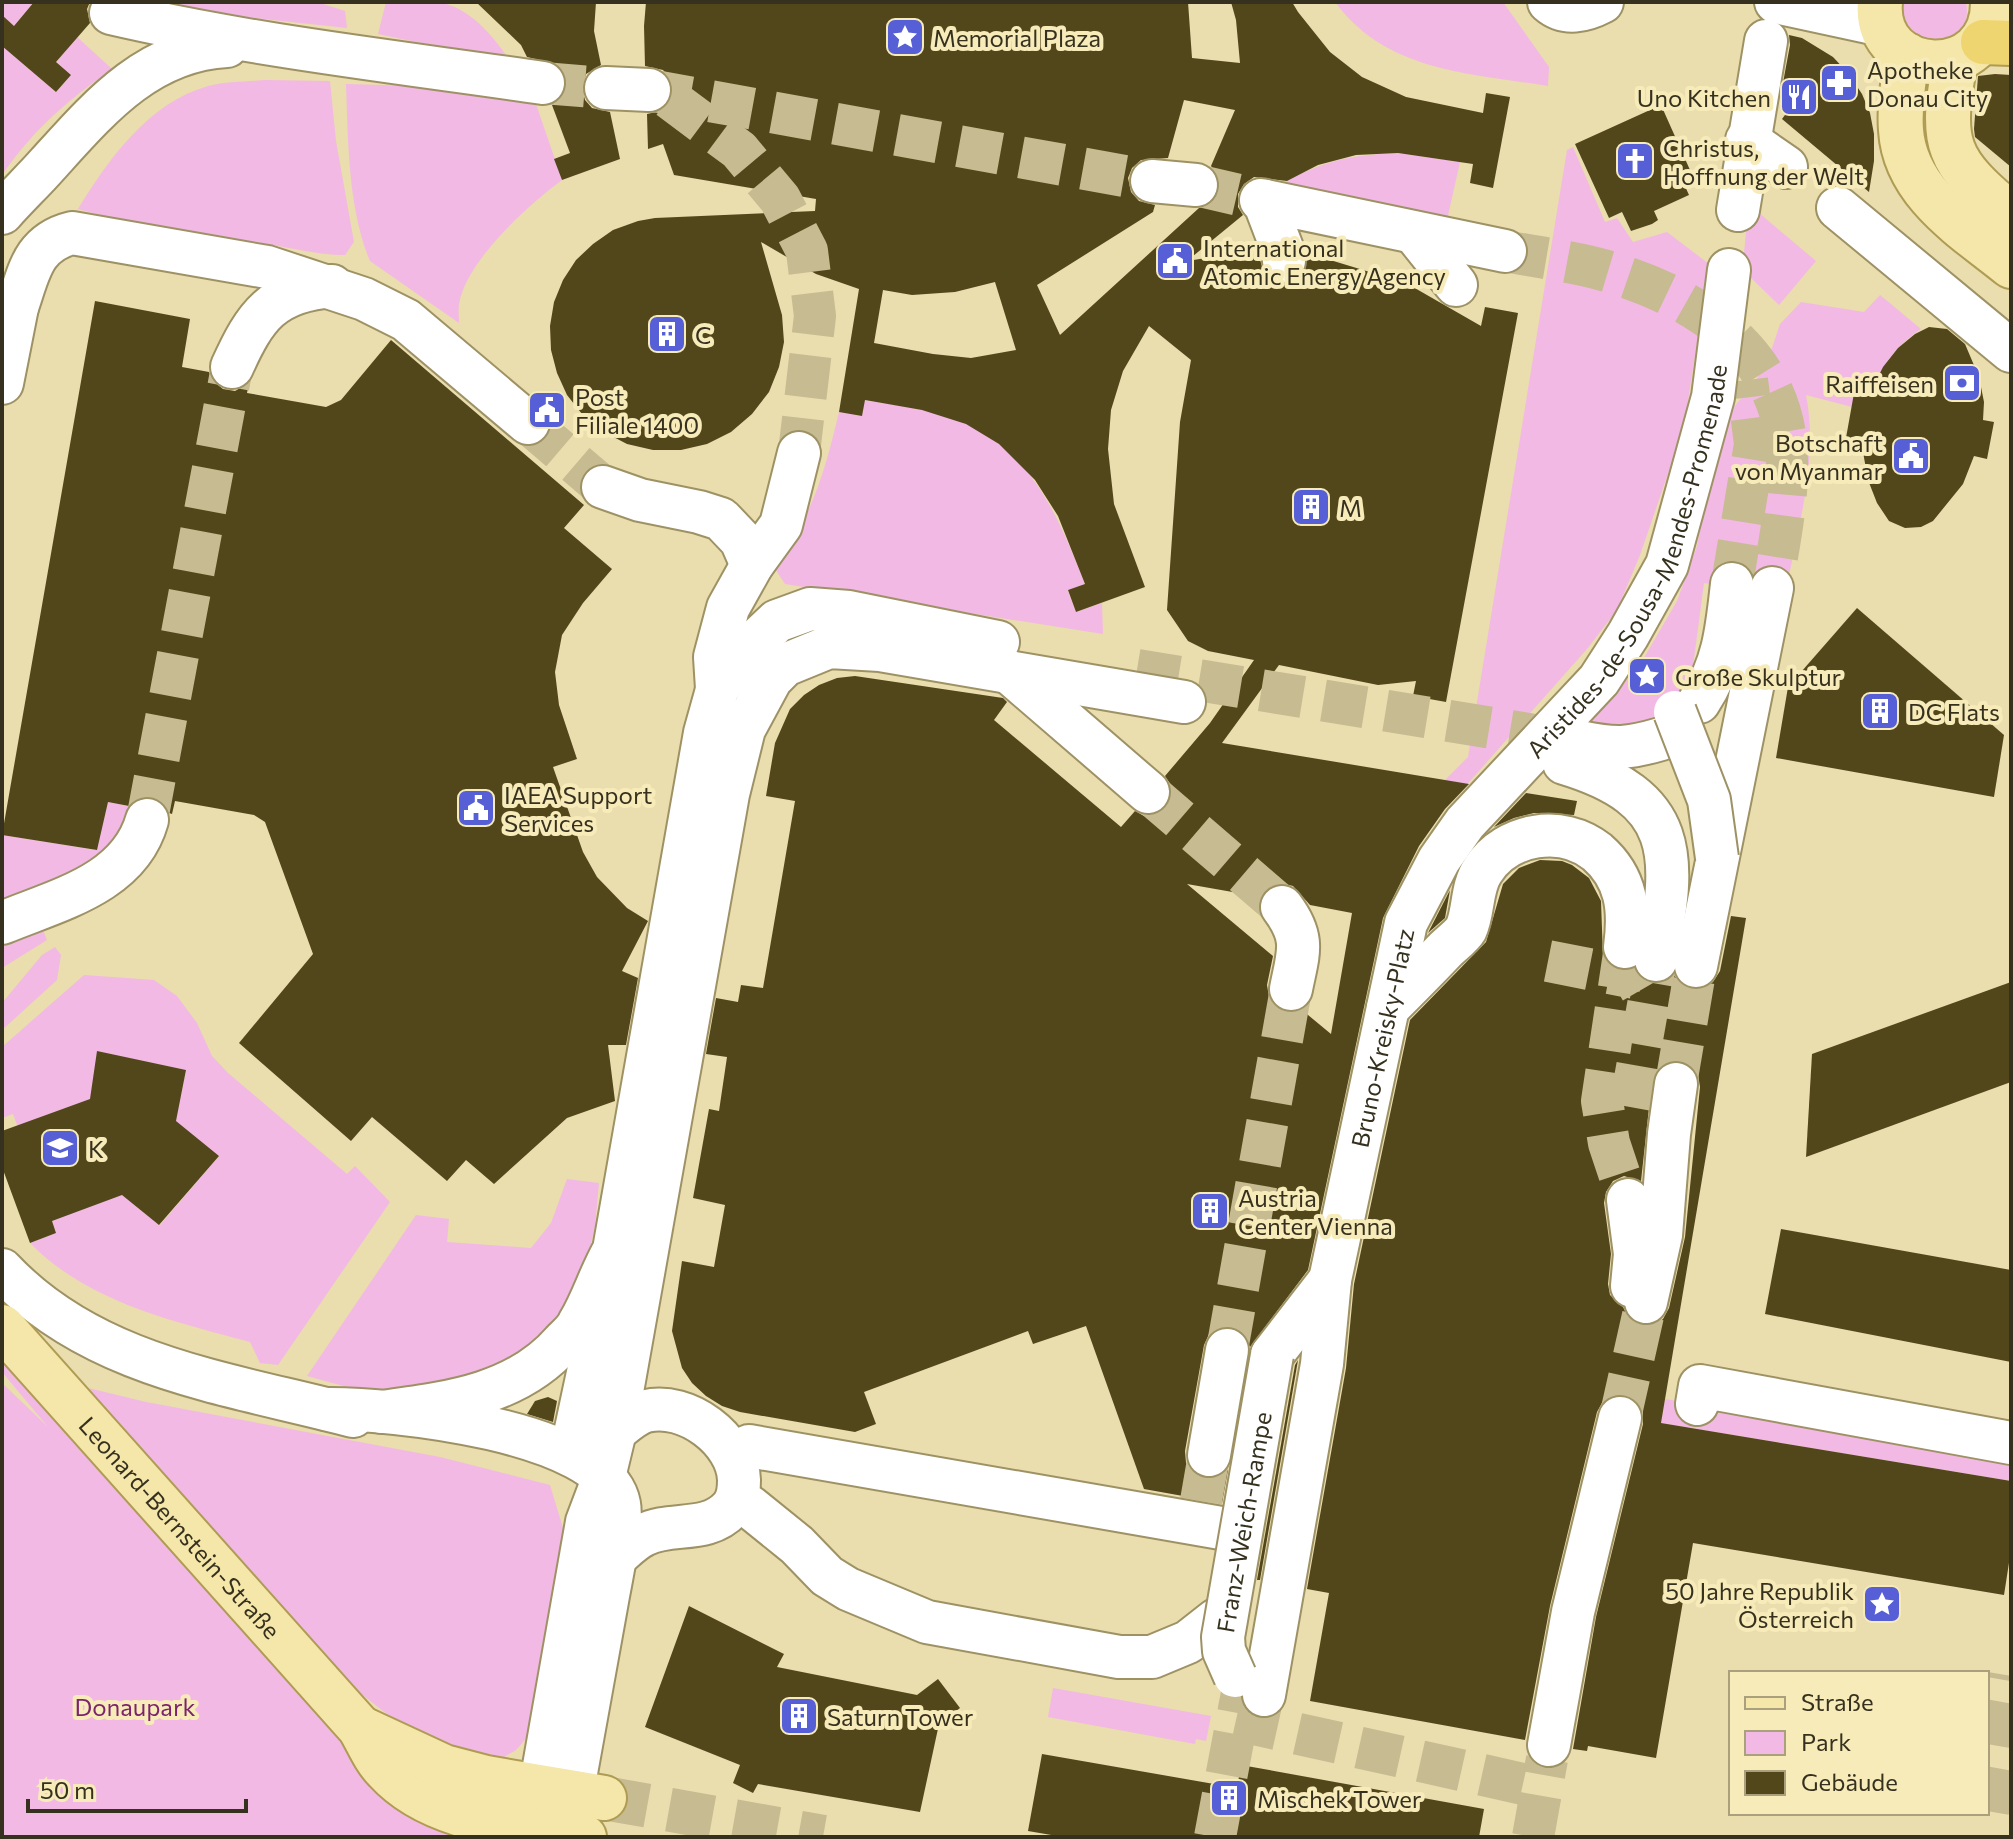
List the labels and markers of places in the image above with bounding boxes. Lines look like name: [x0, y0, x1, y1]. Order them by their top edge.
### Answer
place icon: Memorial Plaza: [884, 16, 926, 58]
place label: Memorial Plaza: [933, 23, 1101, 52]
place label: Apotheke Donau City: [1867, 55, 1988, 112]
pharmacy icon: Apotheke Donau City: [1818, 62, 1860, 104]
restaurant icon: Uno Kitchen: [1778, 76, 1820, 118]
place label: Uno Kitchen: [1637, 83, 1771, 112]
place label: Christus, Hoffnung der Welt: [1663, 133, 1864, 190]
church icon: Christus, Hoffnung der Welt: [1614, 140, 1656, 182]
place label: International Atomic Energy Agency: [1203, 233, 1446, 290]
public building icon: International Atomic Energy Agency: [1154, 240, 1196, 282]
building icon: C: [646, 313, 688, 355]
place label: C: [695, 320, 711, 349]
bank icon: Raiffeisen: [1941, 362, 1983, 404]
place label: Raiffeisen: [1825, 369, 1934, 398]
place label: Post Filiale 1400: [575, 382, 699, 439]
public building icon: Post Filiale 1400: [526, 389, 568, 431]
place label: Botschaft von Myanmar: [1735, 428, 1883, 485]
public building icon: Botschaft von Myanmar: [1890, 435, 1932, 477]
building icon: M: [1290, 486, 1332, 528]
place label: M: [1339, 493, 1362, 522]
place icon: Große Skulptur: [1626, 655, 1668, 697]
place label: Große Skulptur: [1675, 662, 1842, 691]
building icon: DC Flats: [1859, 690, 1901, 732]
place label: DC Flats: [1908, 697, 2000, 726]
place label: IAEA Support Services: [504, 780, 652, 837]
public building icon: IAEA Support Services: [455, 787, 497, 829]
school or university icon: K: [39, 1127, 81, 1169]
place label: K: [88, 1134, 104, 1163]
place label: Austria Center Vienna: [1238, 1183, 1393, 1240]
building icon: Austria Center Vienna: [1189, 1190, 1231, 1232]
place label: 50 Jahre Republik Österreich: [1665, 1576, 1854, 1633]
place icon: 50 Jahre Republik Österreich: [1861, 1583, 1903, 1625]
building icon: Saturn Tower: [778, 1695, 820, 1737]
place label: Saturn Tower: [827, 1702, 974, 1731]
building icon: Mischek Tower: [1208, 1777, 1250, 1819]
place label: Mischek Tower: [1257, 1784, 1422, 1813]

